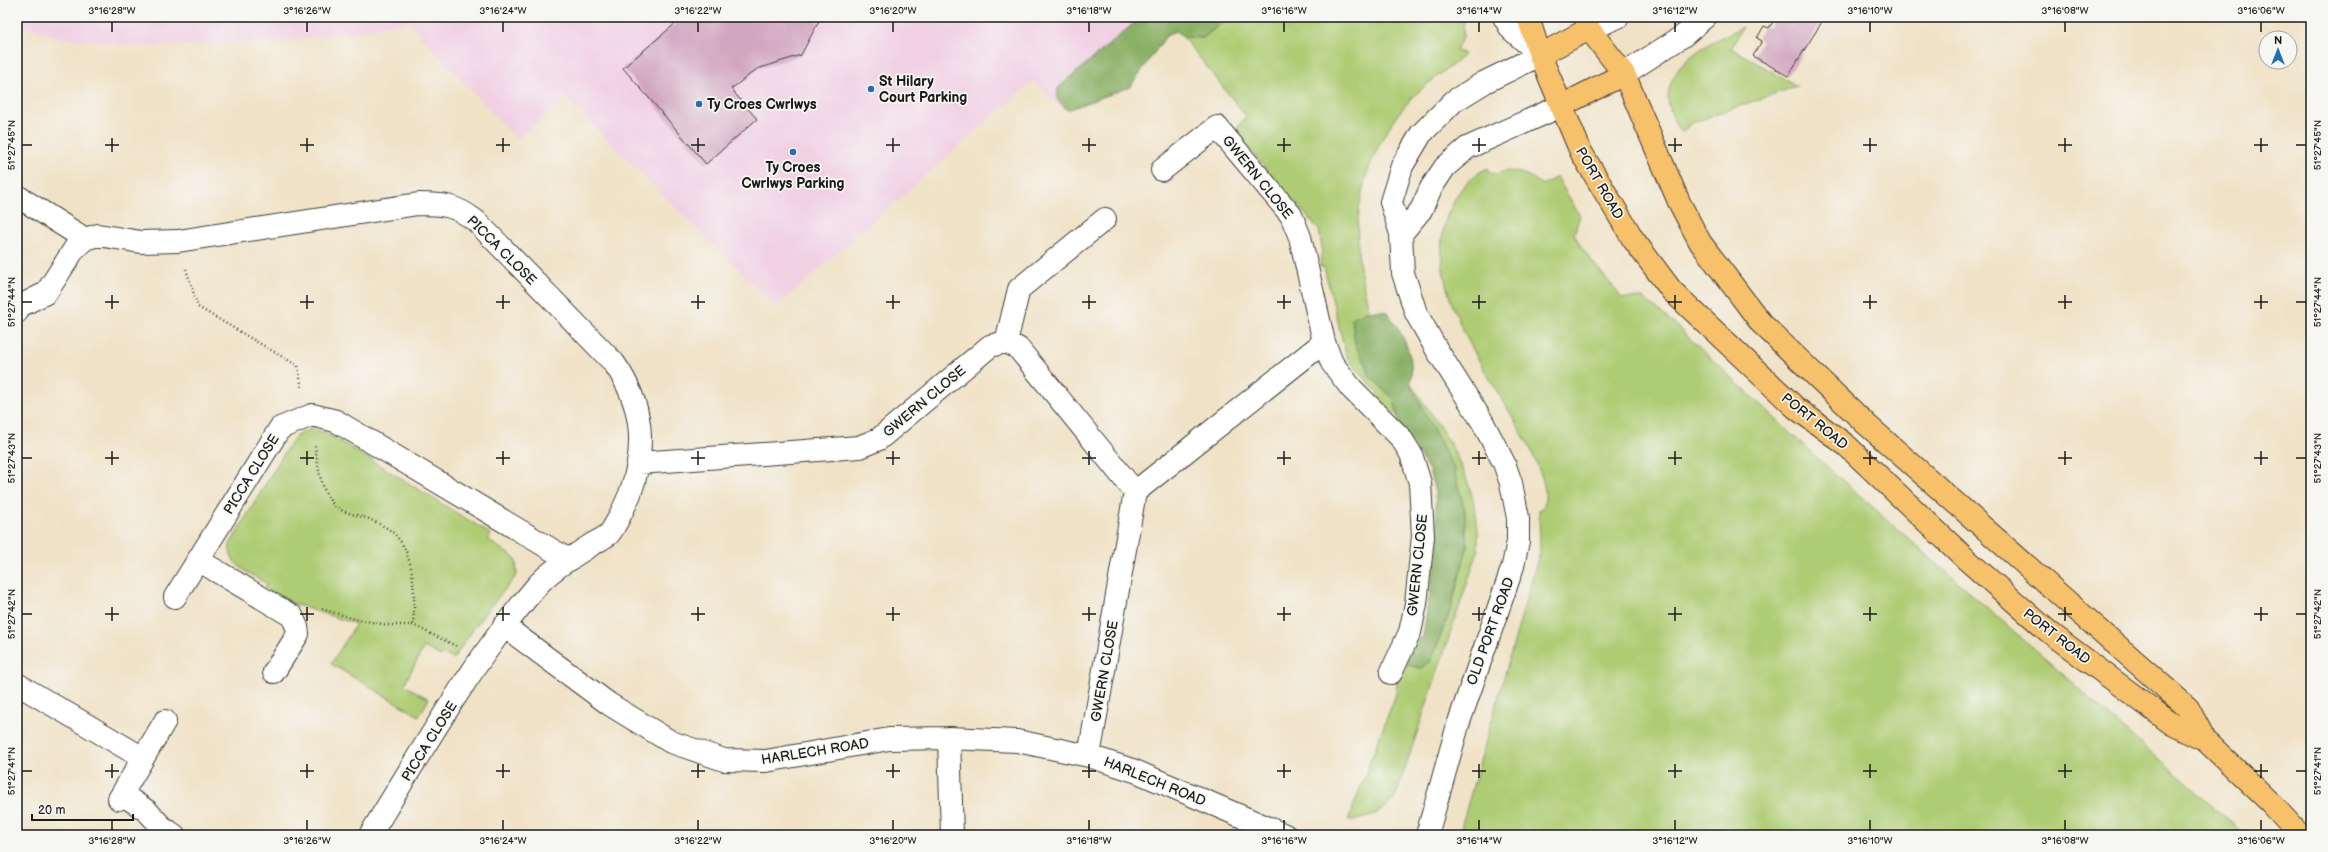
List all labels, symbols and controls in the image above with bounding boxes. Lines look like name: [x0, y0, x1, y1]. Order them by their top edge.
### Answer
text: 3°16'28"W: [88, 5, 136, 17]
text: 3°16'26"W: [283, 5, 331, 17]
text: 3°16'24"W: [479, 5, 527, 17]
text: 3°16'22"W: [674, 5, 722, 17]
text: 3°16'20"W: [869, 5, 917, 17]
text: 3°16'18"W: [1066, 5, 1112, 17]
text: 3°16'16"W: [1261, 5, 1307, 17]
text: 3°16'14"W: [1456, 5, 1502, 17]
text: 3°16'12"W: [1652, 5, 1698, 17]
text: 3°16'10"W: [1847, 5, 1893, 17]
text: 3°16'08"W: [2041, 5, 2089, 17]
text: 3°16'06"W: [2237, 5, 2285, 17]
north arrow: [2258, 30, 2298, 70]
text: N: [2274, 34, 2282, 47]
place label: St Hilary Court Parking: [879, 73, 967, 106]
marker: St Hilary Court Parking: [866, 84, 876, 94]
place label: Ty Croes Cwrlwys: [707, 96, 817, 113]
marker: Ty Croes Cwrlwys: [694, 99, 704, 109]
text: 51°27'45"N: [6, 120, 18, 170]
text: 51°27'45"N: [2312, 120, 2324, 170]
street label: GWERN CLOSE: [1219, 132, 1297, 223]
street label: PORT ROAD: [1572, 144, 1627, 222]
marker: Ty Croes Cwrlwys Parking: [788, 147, 798, 157]
place label: Ty Croes Cwrlwys Parking: [741, 159, 845, 192]
street label: PICCA CLOSE: [463, 212, 540, 289]
text: 51°27'44"N: [6, 277, 18, 327]
text: 51°27'44"N: [2312, 277, 2324, 327]
street label: GWERN CLOSE: [880, 362, 969, 441]
street label: PORT ROAD: [1778, 389, 1851, 453]
street label: PICCA CLOSE: [220, 431, 283, 517]
text: 51°27'43"N: [6, 433, 18, 483]
text: 51°27'43"N: [2312, 433, 2324, 483]
street label: GWERN CLOSE: [1404, 513, 1431, 617]
street label: OLD PORT ROAD: [1463, 575, 1518, 687]
text: 51°27'42"N: [6, 589, 18, 639]
text: 51°27'42"N: [2312, 589, 2324, 639]
street label: PORT ROAD: [2020, 605, 2094, 668]
street label: GWERN CLOSE: [1087, 619, 1122, 723]
street label: PICCA CLOSE: [398, 698, 461, 784]
street label: HARLECH ROAD: [760, 735, 870, 768]
text: 51°27'41"N: [6, 747, 18, 795]
text: 51°27'41"N: [2312, 747, 2324, 795]
street label: HARLECH ROAD: [1101, 753, 1208, 810]
scale bar: [32, 796, 133, 822]
text: 20 m: [38, 803, 65, 818]
text: 3°16'28"W: [88, 835, 136, 847]
text: 3°16'26"W: [283, 835, 331, 847]
text: 3°16'24"W: [479, 835, 527, 847]
text: 3°16'22"W: [674, 835, 722, 847]
text: 3°16'20"W: [869, 835, 917, 847]
text: 3°16'18"W: [1066, 835, 1112, 847]
text: 3°16'16"W: [1261, 835, 1307, 847]
text: 3°16'14"W: [1456, 835, 1502, 847]
text: 3°16'12"W: [1652, 835, 1698, 847]
text: 3°16'10"W: [1847, 835, 1893, 847]
text: 3°16'08"W: [2041, 835, 2089, 847]
text: 3°16'06"W: [2237, 835, 2285, 847]

